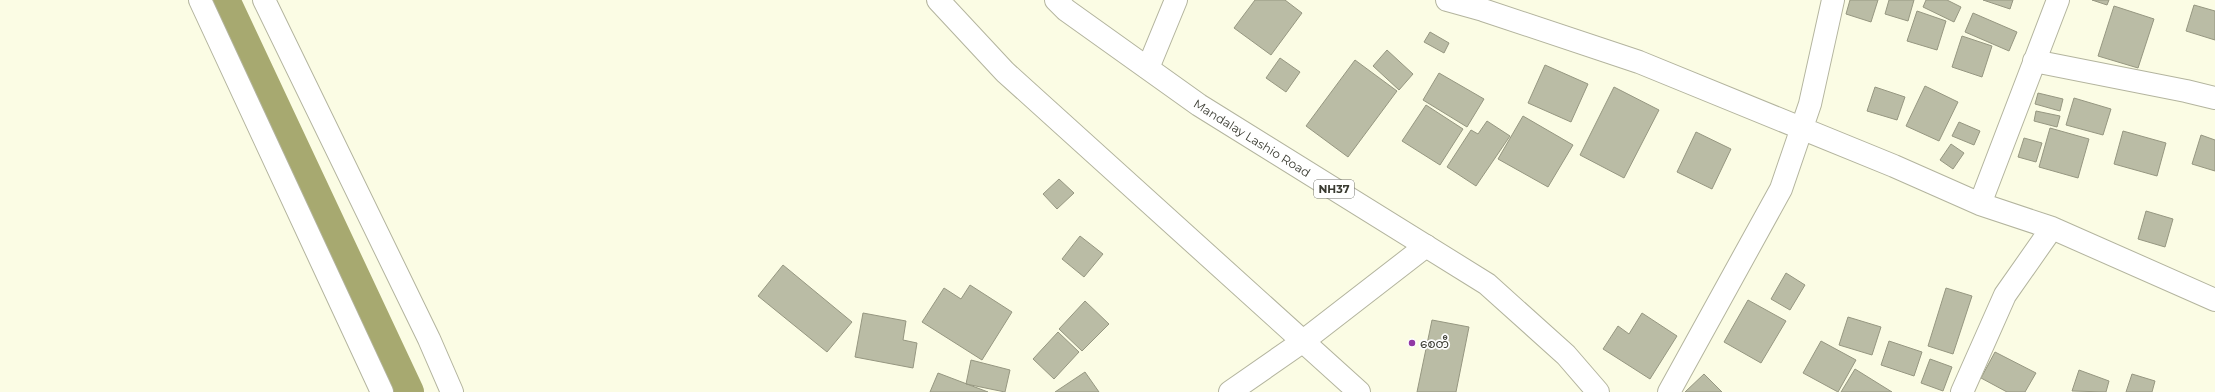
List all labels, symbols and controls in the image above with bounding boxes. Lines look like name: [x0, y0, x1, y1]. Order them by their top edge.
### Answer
street label: Mandalay Lashio Road: [1191, 96, 1313, 180]
road number: NH37: [1314, 180, 1354, 198]
place label: စေတီ: [1420, 335, 1449, 351]
marker: စေတီ: [1407, 338, 1417, 348]

